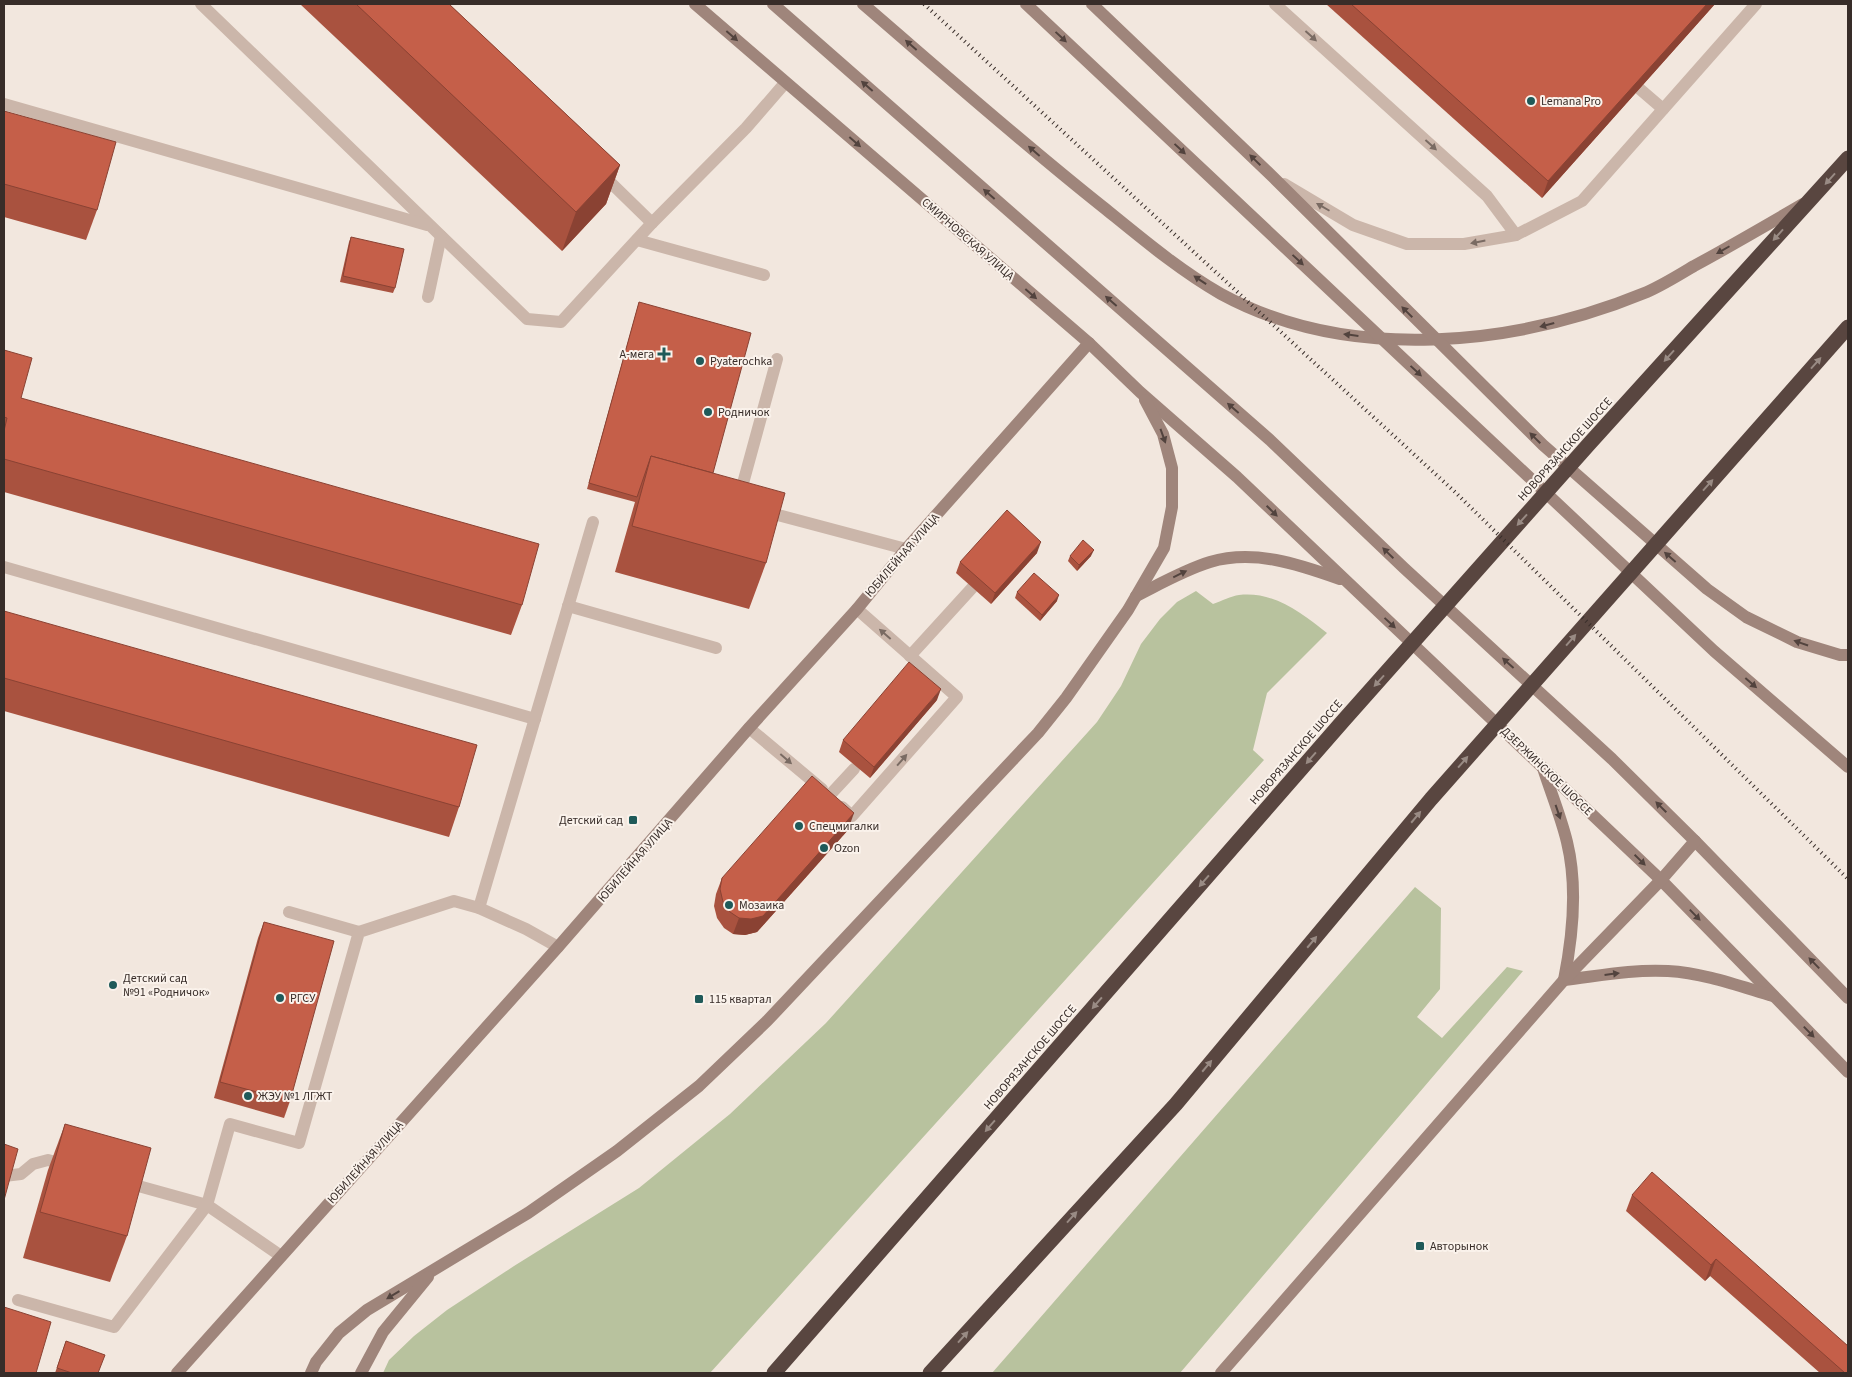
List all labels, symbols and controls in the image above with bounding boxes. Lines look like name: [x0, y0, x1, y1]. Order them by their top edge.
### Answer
one-way arrow: [726, 30, 738, 41]
one-way arrow: [1055, 31, 1067, 43]
one-way arrow: [1304, 31, 1317, 42]
one-way arrow: [905, 40, 917, 51]
one-way arrow: [861, 81, 874, 92]
place label: Lemana Pro: [1541, 93, 1601, 110]
marker: Lemana Pro: [1525, 95, 1537, 107]
one-way arrow: [848, 137, 861, 148]
one-way arrow: [1425, 140, 1438, 151]
one-way arrow: [1173, 143, 1185, 155]
one-way arrow: [1029, 145, 1041, 157]
one-way arrow: [1249, 154, 1261, 166]
one-way arrow: [1824, 172, 1836, 184]
one-way arrow: [983, 188, 996, 199]
street label: СМИРНОВСКАЯ УЛИЦА: [918, 194, 1018, 285]
one-way arrow: [1317, 203, 1330, 212]
one-way arrow: [1772, 229, 1784, 241]
one-way arrow: [1469, 238, 1485, 246]
one-way arrow: [1716, 246, 1731, 254]
one-way arrow: [1292, 254, 1304, 266]
one-way arrow: [1193, 275, 1207, 284]
one-way arrow: [1025, 288, 1038, 299]
one-way arrow: [1106, 295, 1118, 307]
one-way arrow: [1401, 306, 1413, 318]
one-way arrow: [1540, 321, 1555, 329]
one-way arrow: [1343, 331, 1359, 339]
place label: А-мега: [620, 346, 654, 363]
marker: А-мега: [658, 348, 670, 360]
one-way arrow: [1663, 349, 1675, 361]
place label: Pyaterochka: [710, 353, 772, 370]
marker: Pyaterochka: [694, 355, 706, 367]
one-way arrow: [1811, 357, 1822, 370]
one-way arrow: [1410, 365, 1422, 377]
street label: НОВОРЯЗАНСКОЕ ШОССЕ: [1514, 394, 1617, 505]
one-way arrow: [1228, 402, 1240, 414]
place label: Родничок: [718, 404, 770, 421]
marker: Родничок: [702, 406, 714, 418]
one-way arrow: [1160, 428, 1167, 443]
one-way arrow: [1530, 432, 1542, 444]
one-way arrow: [1703, 478, 1714, 491]
one-way arrow: [1266, 505, 1278, 517]
street label: ЮБИЛЕЙНАЯ УЛИЦА: [861, 509, 944, 601]
one-way arrow: [1516, 513, 1527, 526]
one-way arrow: [1383, 547, 1395, 559]
one-way arrow: [1665, 551, 1677, 563]
one-way arrow: [1173, 570, 1187, 578]
one-way arrow: [1384, 617, 1396, 629]
one-way arrow: [879, 628, 892, 639]
one-way arrow: [1565, 635, 1577, 647]
one-way arrow: [1794, 639, 1809, 646]
one-way arrow: [1503, 657, 1515, 669]
one-way arrow: [1373, 674, 1385, 686]
one-way arrow: [1744, 678, 1757, 689]
street label: НОВОРЯЗАНСКОЕ ШОССЕ: [1246, 696, 1347, 809]
street label: ДЗЕРЖИНСКОЕ ШОССЕ: [1497, 723, 1596, 820]
one-way arrow: [1305, 752, 1316, 765]
one-way arrow: [780, 754, 793, 765]
one-way arrow: [896, 754, 907, 766]
one-way arrow: [1458, 756, 1469, 769]
one-way arrow: [1655, 801, 1667, 813]
one-way arrow: [1554, 805, 1562, 820]
one-way arrow: [1410, 811, 1421, 823]
place label: Детский сад: [559, 812, 624, 829]
street label: ЮБИЛЕЙНАЯ УЛИЦА: [594, 814, 677, 906]
marker: Детский сад: [627, 814, 639, 826]
place label: Спецмигалки: [809, 818, 879, 835]
marker: Спецмигалки: [793, 820, 805, 832]
place label: Ozon: [834, 840, 860, 857]
marker: Ozon: [818, 842, 830, 854]
one-way arrow: [1634, 854, 1646, 866]
one-way arrow: [1198, 874, 1210, 886]
place label: Мозаика: [739, 897, 784, 914]
marker: Мозаика: [723, 899, 735, 911]
one-way arrow: [1689, 908, 1701, 920]
one-way arrow: [1306, 935, 1317, 948]
one-way arrow: [1808, 957, 1820, 969]
place label: Детский сад №91 «Родничок»: [123, 970, 210, 1001]
one-way arrow: [1604, 970, 1620, 978]
marker: Детский сад №91 «Родничок»: [107, 979, 119, 991]
place label: РГСУ: [290, 990, 316, 1007]
place label: 115 квартал: [709, 991, 772, 1008]
marker: РГСУ: [274, 992, 286, 1004]
marker: 115 квартал: [693, 993, 705, 1005]
one-way arrow: [1092, 997, 1103, 1009]
street label: НОВОРЯЗАНСКОЕ ШОССЕ: [980, 1001, 1081, 1114]
one-way arrow: [1803, 1025, 1815, 1037]
one-way arrow: [1201, 1060, 1212, 1072]
place label: ЖЭУ №1 ЛГЖТ: [258, 1088, 333, 1105]
marker: ЖЭУ №1 ЛГЖТ: [242, 1090, 254, 1102]
street label: ЮБИЛЕЙНАЯ УЛИЦА: [323, 1117, 408, 1208]
one-way arrow: [985, 1119, 996, 1132]
one-way arrow: [1066, 1212, 1078, 1224]
place label: Авторынок: [1430, 1238, 1488, 1255]
marker: Авторынок: [1414, 1240, 1426, 1252]
one-way arrow: [386, 1290, 399, 1299]
one-way arrow: [957, 1332, 969, 1344]

